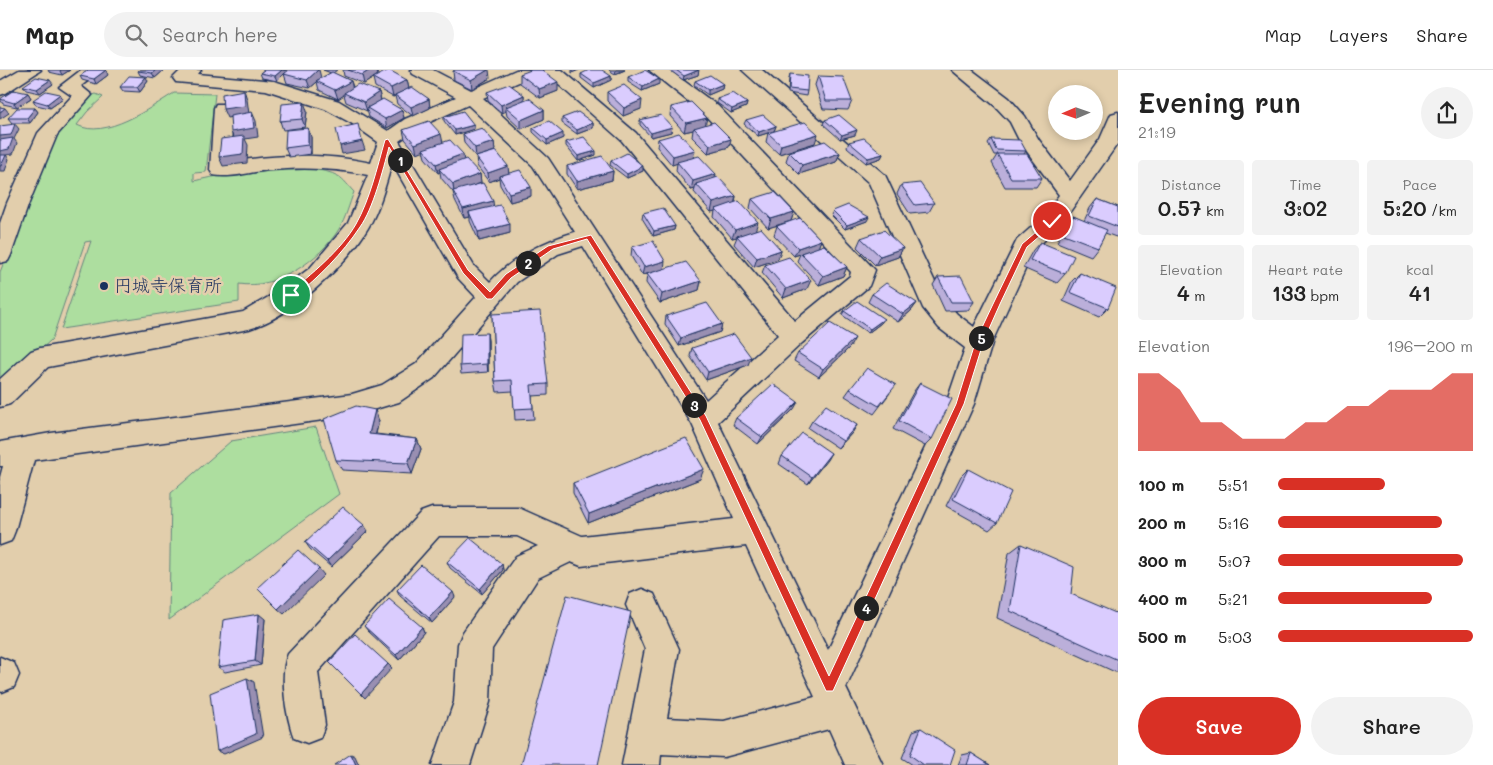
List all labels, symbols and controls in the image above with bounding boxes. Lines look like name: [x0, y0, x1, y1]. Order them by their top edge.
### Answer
search box: [104, 12, 454, 57]
text: Map: [25, 19, 74, 50]
icon: search: [122, 21, 150, 49]
text: Search here: [162, 22, 278, 47]
text: Map: [1265, 23, 1301, 47]
text: Layers: [1329, 23, 1388, 47]
text: Share: [1416, 23, 1468, 47]
text: Evening run: [1138, 84, 1301, 120]
north arrow: [1048, 85, 1102, 140]
map controls: [1048, 85, 1103, 140]
button: share: [1421, 87, 1473, 139]
text: 21:19: [1138, 121, 1176, 142]
pin: 1: [388, 148, 412, 172]
text: 1: [397, 151, 404, 170]
text: Distance: [1161, 175, 1221, 194]
text: Time: [1290, 175, 1321, 194]
text: Pace: [1403, 175, 1437, 194]
text: 0.57: [1158, 194, 1201, 221]
text: 3:02: [1283, 194, 1328, 221]
text: 5:20: [1383, 194, 1427, 221]
pin: [1031, 200, 1073, 242]
text: km: [1201, 201, 1225, 220]
text: /km: [1427, 201, 1457, 220]
icon: check: [1038, 207, 1066, 235]
pin: 2: [516, 250, 540, 276]
text: 2: [525, 254, 532, 273]
text: Elevation: [1160, 260, 1223, 279]
text: Heart rate: [1268, 260, 1343, 279]
text: kcal: [1406, 260, 1434, 279]
place label: 円城寺保育所: [114, 273, 222, 297]
pin: [270, 274, 312, 316]
text: 4: [1177, 279, 1190, 306]
text: 133: [1272, 279, 1306, 306]
text: 41: [1409, 279, 1431, 306]
marker: 円城寺保育所: [98, 280, 110, 292]
icon: arrive: [277, 281, 305, 309]
text: m: [1190, 286, 1205, 305]
text: bpm: [1306, 286, 1339, 305]
pin: 5: [968, 326, 994, 350]
text: 5: [977, 329, 986, 348]
text: Elevation: [1138, 335, 1210, 356]
text: 196–200 m: [1387, 335, 1473, 356]
pin: 3: [682, 392, 706, 418]
text: 3: [690, 396, 699, 415]
text: 100 m: [1138, 474, 1184, 495]
text: 5:51: [1218, 474, 1249, 495]
text: 200 m: [1138, 512, 1186, 533]
text: 5:16: [1218, 512, 1249, 533]
text: 300 m: [1138, 550, 1187, 571]
text: 5:07: [1218, 550, 1251, 571]
text: 400 m: [1138, 588, 1187, 609]
text: 5:21: [1218, 588, 1248, 609]
pin: 4: [854, 596, 878, 620]
text: 4: [862, 599, 871, 618]
text: 500 m: [1138, 626, 1186, 647]
text: 5:03: [1218, 626, 1252, 647]
button: Save: [1138, 697, 1301, 755]
button: Share: [1311, 697, 1473, 755]

